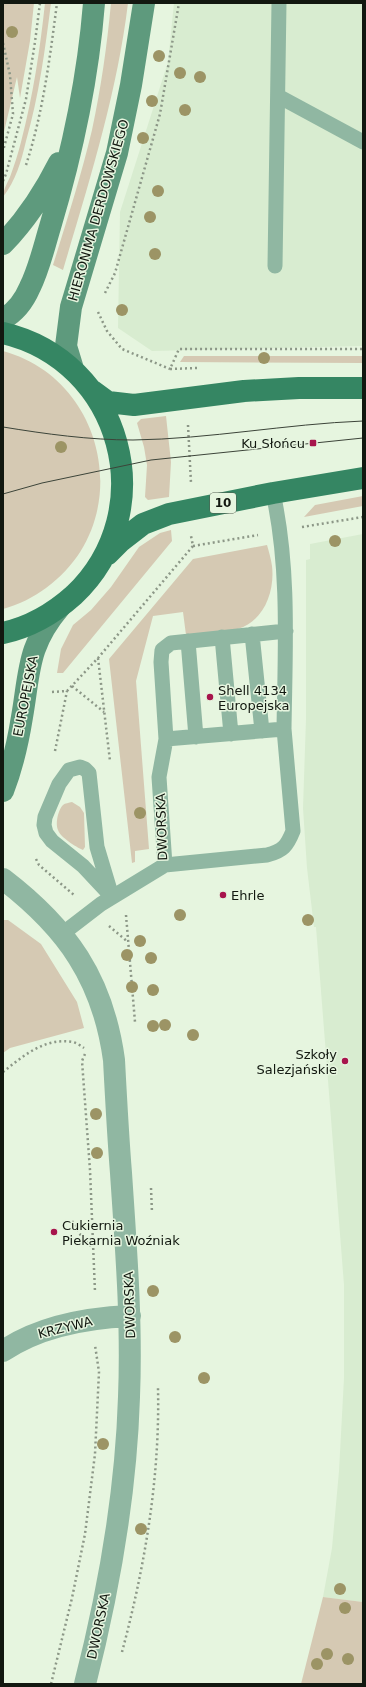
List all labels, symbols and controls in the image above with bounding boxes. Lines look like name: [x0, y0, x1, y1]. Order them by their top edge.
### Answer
street label: HIERONIMA DERDOWSKIEGO: [65, 118, 132, 303]
place label: Ku Słońcu: [241, 436, 305, 451]
marker: Ku Słońcu: [308, 438, 318, 448]
road number: 10: [210, 493, 236, 513]
street label: EUROPEJSKA: [10, 654, 41, 738]
place label: Shell 4134 Europejska: [218, 683, 289, 713]
marker: Shell 4134 Europejska: [205, 692, 215, 702]
street label: DWORSKA: [153, 793, 170, 861]
place label: Ehrle: [231, 888, 264, 903]
marker: Ehrle: [218, 890, 228, 900]
place label: Szkoły Salezjańskie: [257, 1047, 337, 1077]
marker: Szkoły Salezjańskie: [340, 1056, 350, 1066]
place label: Cukiernia Piekarnia Woźniak: [62, 1218, 180, 1248]
marker: Cukiernia Piekarnia Woźniak: [49, 1227, 59, 1237]
street label: DWORSKA: [121, 1271, 138, 1339]
street label: KRZYWA: [36, 1313, 94, 1341]
street label: DWORSKA: [84, 1591, 113, 1661]

